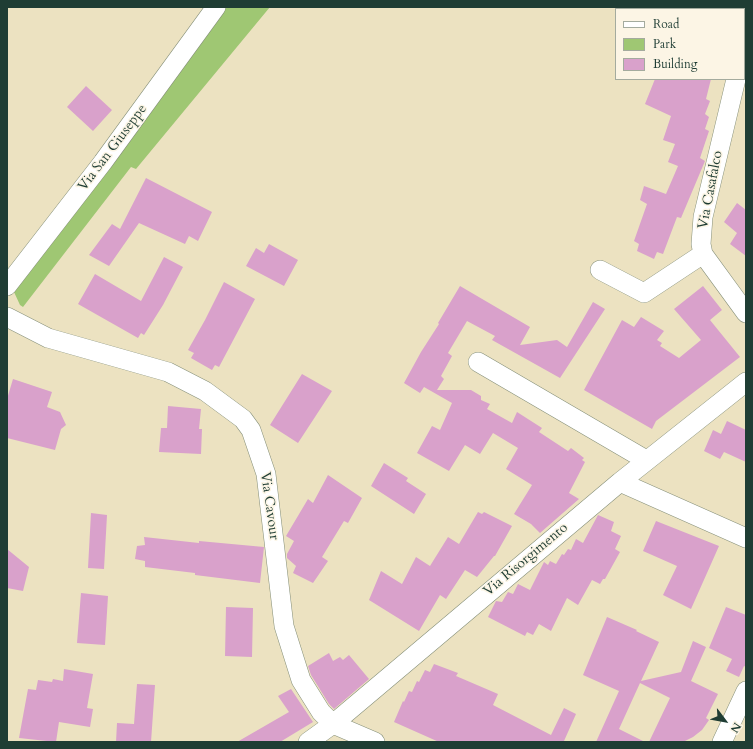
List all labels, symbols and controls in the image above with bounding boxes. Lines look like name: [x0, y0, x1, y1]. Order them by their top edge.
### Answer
legend: [615, 8, 745, 80]
text: Road: [653, 16, 679, 32]
text: Park: [653, 36, 676, 52]
text: Building: [653, 56, 697, 72]
street label: Via San Giuseppe: [75, 101, 151, 195]
street label: Via Casafalco: [695, 149, 727, 231]
street label: Via Cavour: [256, 471, 282, 541]
street label: Via Risorgimento: [480, 520, 572, 600]
north arrow: [705, 701, 745, 741]
text: N: [727, 720, 744, 736]

